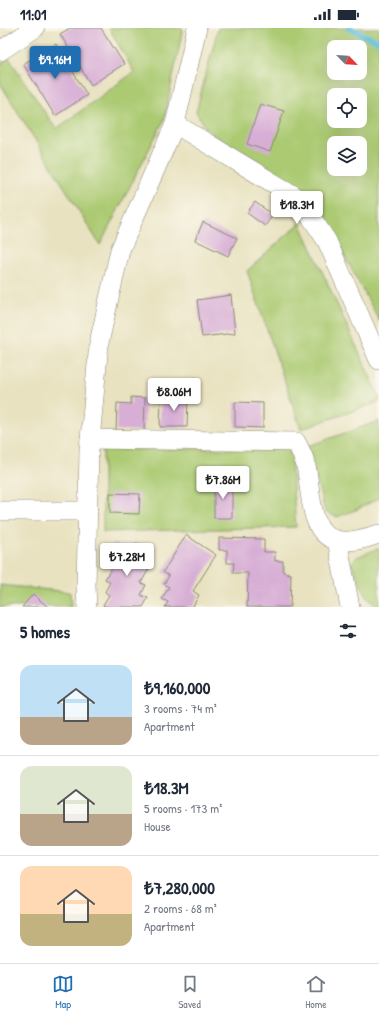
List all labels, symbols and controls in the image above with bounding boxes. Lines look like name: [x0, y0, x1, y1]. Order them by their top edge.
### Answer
text: 11:01: [20, 4, 47, 25]
north arrow: [327, 40, 367, 80]
map controls: [327, 40, 367, 176]
pin: ₺9.16M: [22, 46, 88, 80]
text: ₺9.16M: [39, 50, 71, 68]
button: locate: [327, 88, 367, 128]
button: layers: [327, 136, 367, 176]
pin: ₺18.3M: [264, 191, 330, 225]
text: ₺18.3M: [280, 195, 314, 213]
pin: ₺8.06M: [141, 378, 207, 412]
text: ₺8.06M: [157, 382, 191, 400]
pin: ₺7.86M: [190, 466, 256, 500]
text: ₺7.86M: [205, 470, 241, 488]
pin: ₺7.28M: [94, 543, 160, 577]
text: ₺7.28M: [109, 547, 145, 565]
text: 5 homes: [20, 620, 70, 643]
icon: filters: [337, 620, 359, 642]
text: ₺9,160,000: [144, 676, 210, 699]
icon: home: [52, 681, 100, 729]
text: 3 rooms · 74 m²: [144, 699, 217, 717]
text: Apartment: [144, 717, 195, 735]
text: ₺18.3M: [144, 776, 189, 799]
icon: home: [52, 782, 100, 830]
text: 5 rooms · 173 m²: [144, 799, 222, 817]
text: House: [144, 817, 171, 835]
text: ₺7,280,000: [144, 876, 215, 899]
icon: home: [52, 882, 100, 930]
text: 2 rooms · 68 m²: [144, 899, 217, 917]
text: Apartment: [144, 917, 195, 935]
tab: Map: [52, 973, 74, 1011]
tab: Saved: [178, 973, 201, 1011]
tab: Home: [305, 973, 327, 1011]

